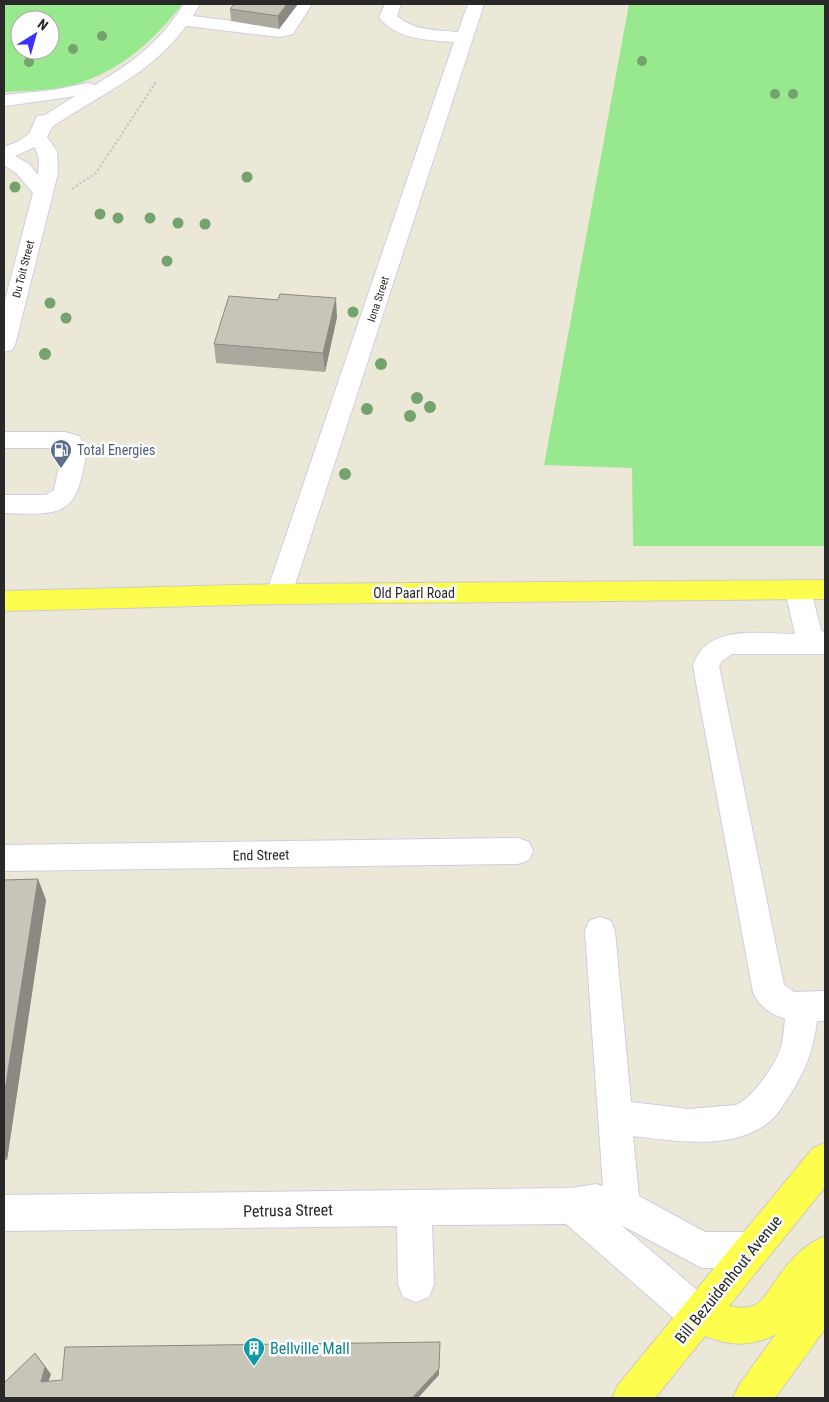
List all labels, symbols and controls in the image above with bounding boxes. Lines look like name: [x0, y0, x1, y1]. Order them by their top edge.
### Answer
north arrow: [10, 10, 60, 60]
text: N: [35, 16, 51, 34]
street label: Du Toit Street: [10, 239, 37, 299]
street label: Iona Street: [365, 275, 392, 324]
fuel station icon: Total Energies: [49, 438, 73, 469]
place label: Total Energies: [77, 442, 155, 458]
street label: Old Paarl Road: [373, 585, 455, 601]
street label: End Street: [233, 847, 289, 863]
street label: Petrusa Street: [243, 1200, 333, 1221]
street label: Bill Bezuidenhout Avenue: [671, 1211, 786, 1347]
building icon: Bellville Mall: [242, 1336, 266, 1367]
place label: Bellville Mall: [270, 1339, 350, 1358]

